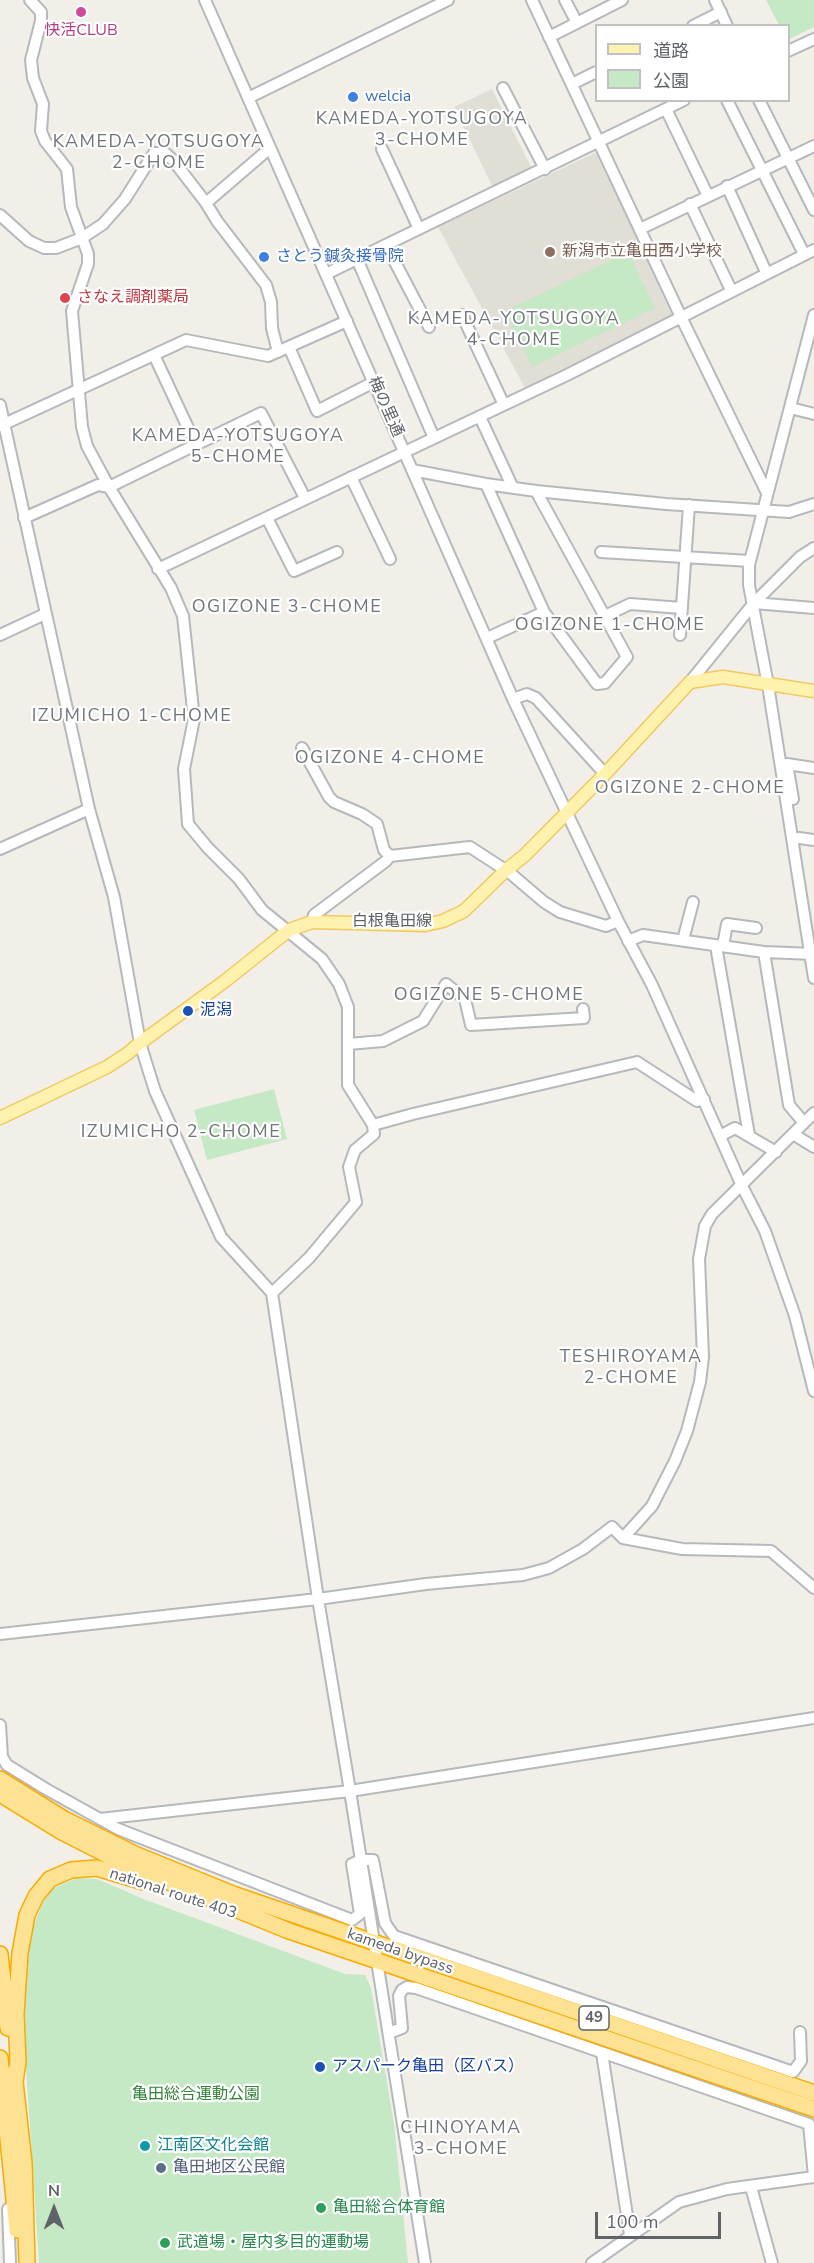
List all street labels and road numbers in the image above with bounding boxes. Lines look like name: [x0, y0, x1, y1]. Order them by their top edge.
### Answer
street label: 梅の里通: [363, 374, 407, 440]
street label: 白根亀田線: [352, 912, 432, 932]
street label: national route 403: [107, 1864, 239, 1924]
street label: kameda bypass: [344, 1925, 456, 1979]
road number: 49: [579, 2006, 609, 2030]

